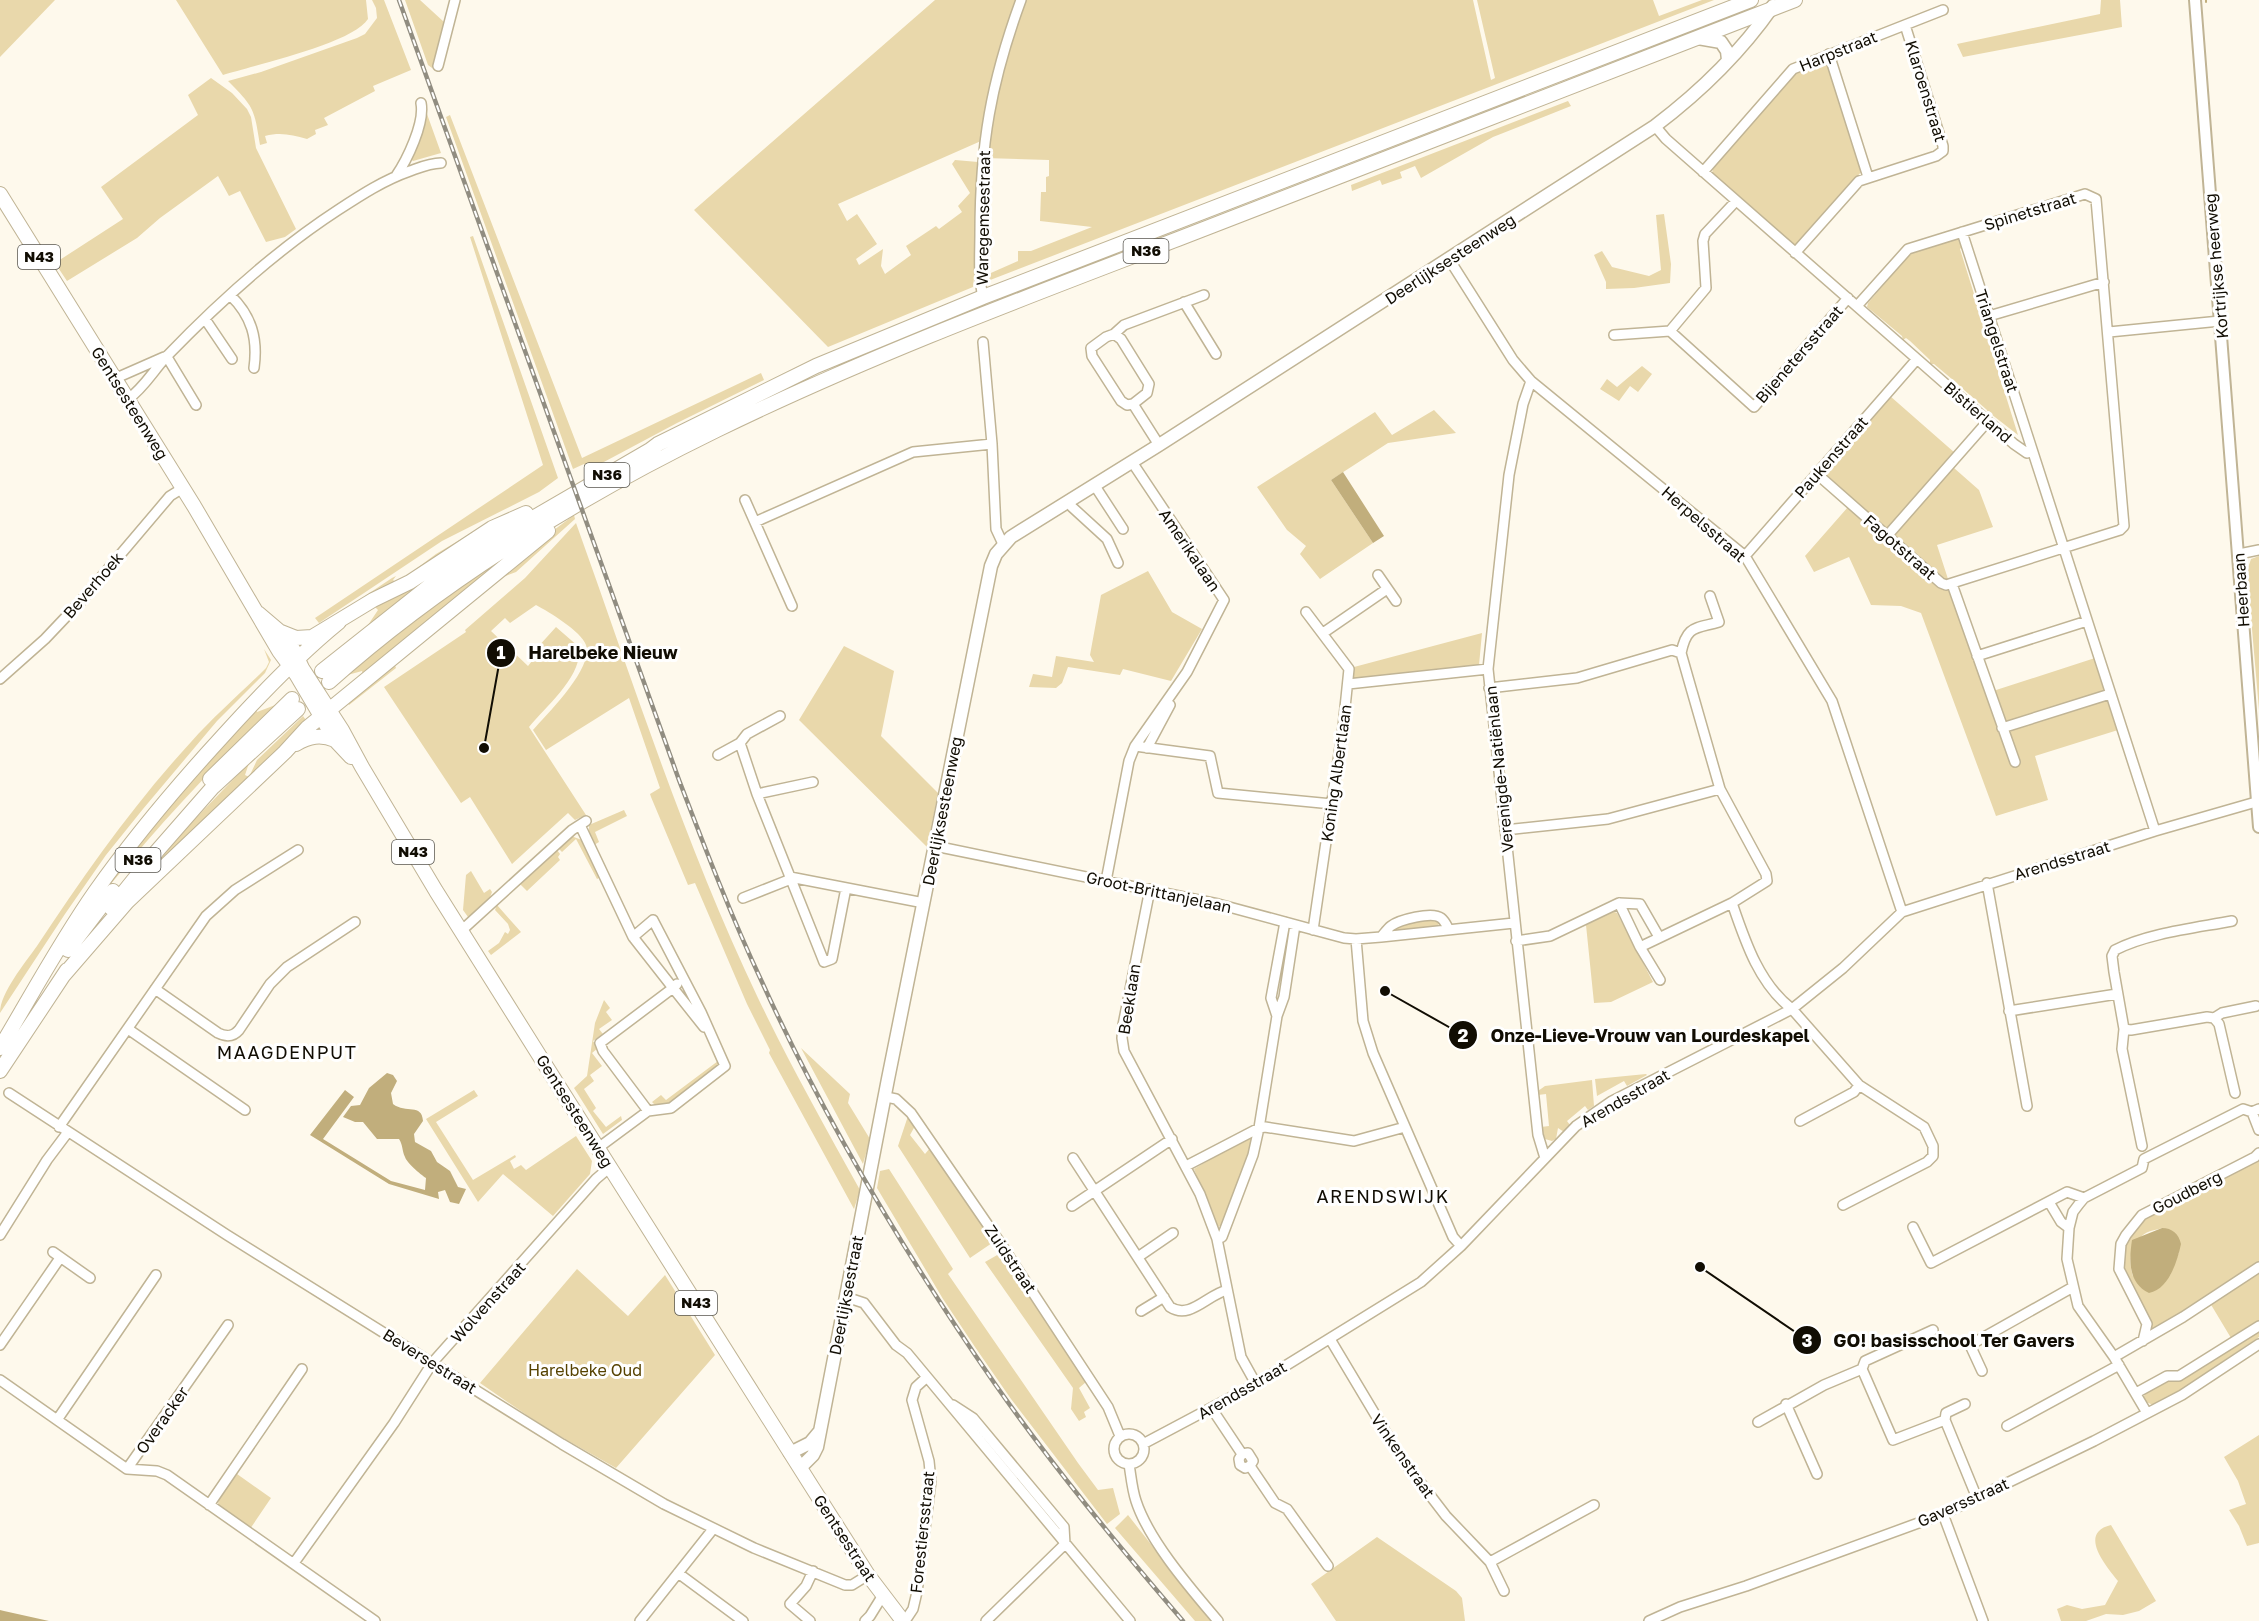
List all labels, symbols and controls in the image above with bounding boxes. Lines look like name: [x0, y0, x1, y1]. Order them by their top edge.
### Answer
street label: Harpstraat: [1796, 26, 1880, 76]
street label: Klaroenstraat: [1901, 38, 1951, 144]
street label: Waregemsestraat: [972, 150, 994, 286]
street label: Spinetstraat: [1982, 188, 2078, 234]
street label: Kortrijkse heerweg: [2200, 193, 2232, 339]
street label: Deerlijksesteenweg: [1381, 209, 1519, 309]
road number: N36: [1124, 239, 1168, 263]
road number: N43: [18, 245, 60, 269]
street label: Triangelstraat: [1971, 287, 2023, 395]
street label: Bijenetersstraat: [1751, 301, 1847, 407]
street label: Gentsesteenweg: [87, 343, 173, 463]
street label: Bistierland: [1940, 377, 2016, 447]
street label: Paukenstraat: [1790, 412, 1872, 502]
road number: N36: [584, 463, 630, 487]
street label: Herpelsstraat: [1658, 482, 1750, 566]
street label: Amerikalaan: [1155, 505, 1225, 595]
street label: Fagotstraat: [1860, 510, 1940, 584]
street label: Beverhoek: [59, 548, 127, 622]
street label: Heerbaan: [2228, 552, 2254, 628]
callout: Harelbeke Nieuw: [486, 635, 690, 671]
text: 1: [496, 641, 506, 663]
text: Harelbeke Nieuw: [528, 641, 678, 663]
street label: Verenigde-Natiënlaan: [1480, 685, 1518, 853]
street label: Koning Albertlaan: [1316, 703, 1356, 843]
street label: Deerlijksesteenweg: [918, 735, 966, 887]
street label: Arendsstraat: [2011, 836, 2113, 884]
road number: N43: [392, 840, 434, 864]
road number: N36: [116, 848, 160, 872]
street label: Groot-Brittanjelaan: [1084, 867, 1234, 917]
street label: Beeklaan: [1114, 962, 1144, 1036]
callout: Onze-Lieve-Vrouw van Lourdeskapel: [1448, 1017, 1821, 1053]
text: 2: [1458, 1024, 1469, 1046]
text: Onze-Lieve-Vrouw van Lourdeskapel: [1490, 1024, 1810, 1046]
district label: MAAGDENPUT: [217, 1041, 357, 1063]
street label: Gentsesteenweg: [532, 1051, 618, 1171]
street label: Arendsstraat: [1577, 1064, 1673, 1132]
street label: Goudberg: [2149, 1166, 2225, 1218]
district label: ARENDSWIJK: [1316, 1185, 1450, 1207]
street label: Zuidstraat: [981, 1221, 1041, 1297]
street label: Deerlijksestraat: [825, 1233, 867, 1357]
street label: Wolvenstraat: [446, 1257, 530, 1347]
road number: N43: [675, 1291, 717, 1315]
callout: GO! basisschool Ter Gavers: [1792, 1322, 2087, 1358]
street label: Beversestraat: [379, 1324, 481, 1398]
text: 3: [1802, 1329, 1813, 1351]
text: GO! basisschool Ter Gavers: [1833, 1329, 2075, 1351]
street label: Arendsstraat: [1194, 1356, 1290, 1424]
park label: Harelbeke Oud: [528, 1360, 642, 1380]
street label: Overacker: [131, 1382, 193, 1458]
street label: Vinkenstraat: [1367, 1410, 1439, 1502]
street label: Forestiersstraat: [906, 1470, 938, 1594]
street label: Gaversstraat: [1914, 1473, 2012, 1531]
street label: Gentsestraat: [809, 1491, 881, 1585]

